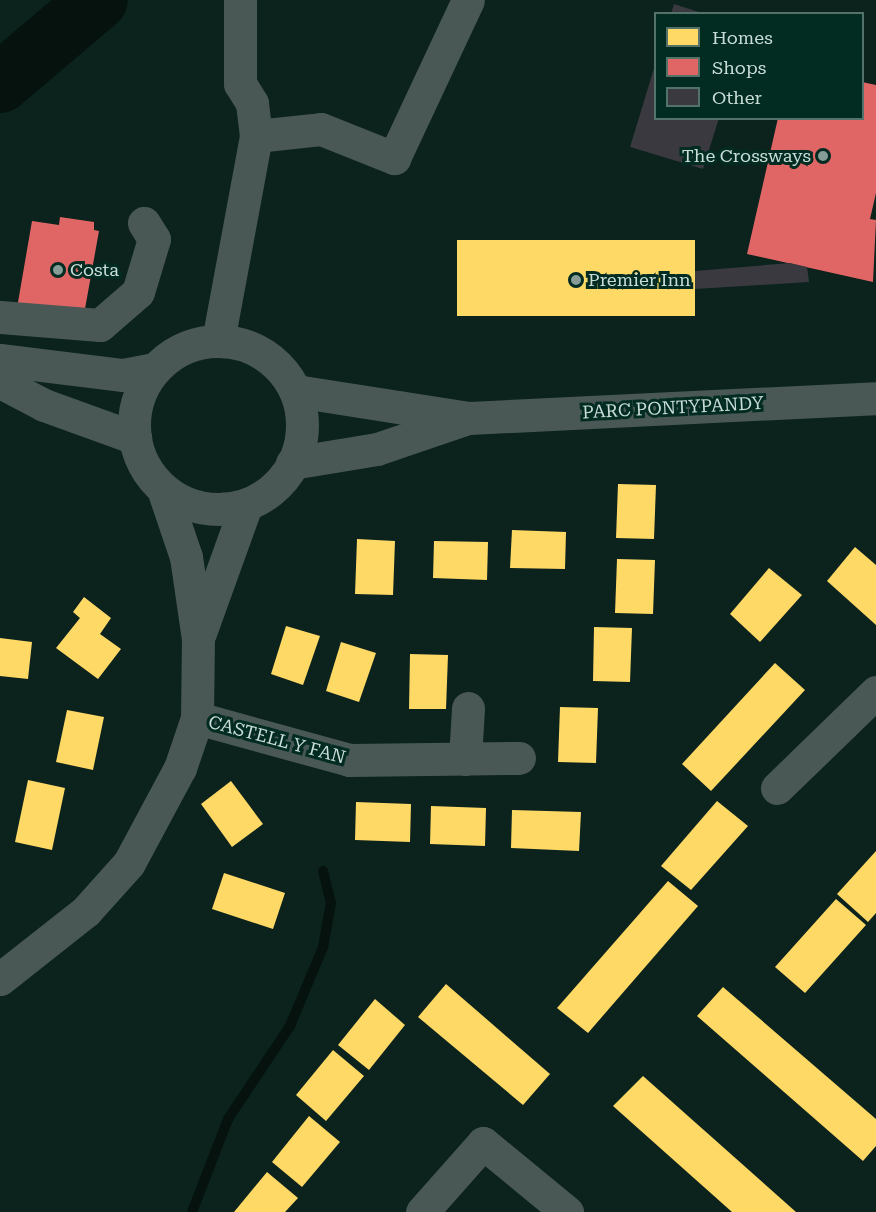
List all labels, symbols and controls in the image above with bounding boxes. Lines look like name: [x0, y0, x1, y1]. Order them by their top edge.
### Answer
legend: [654, 12, 864, 120]
text: Homes: [712, 27, 773, 48]
text: Shops: [712, 57, 766, 78]
text: Other: [712, 87, 762, 108]
place label: The Crossways: [682, 145, 811, 167]
marker: The Crossways: [816, 149, 830, 163]
place label: Costa: [70, 259, 119, 281]
marker: Costa: [51, 263, 65, 277]
place label: Premier Inn: [588, 269, 691, 291]
marker: Premier Inn: [569, 273, 583, 287]
street label: PARC PONTYPANDY: [582, 392, 764, 424]
street label: CASTELL Y FAN: [206, 711, 348, 769]

